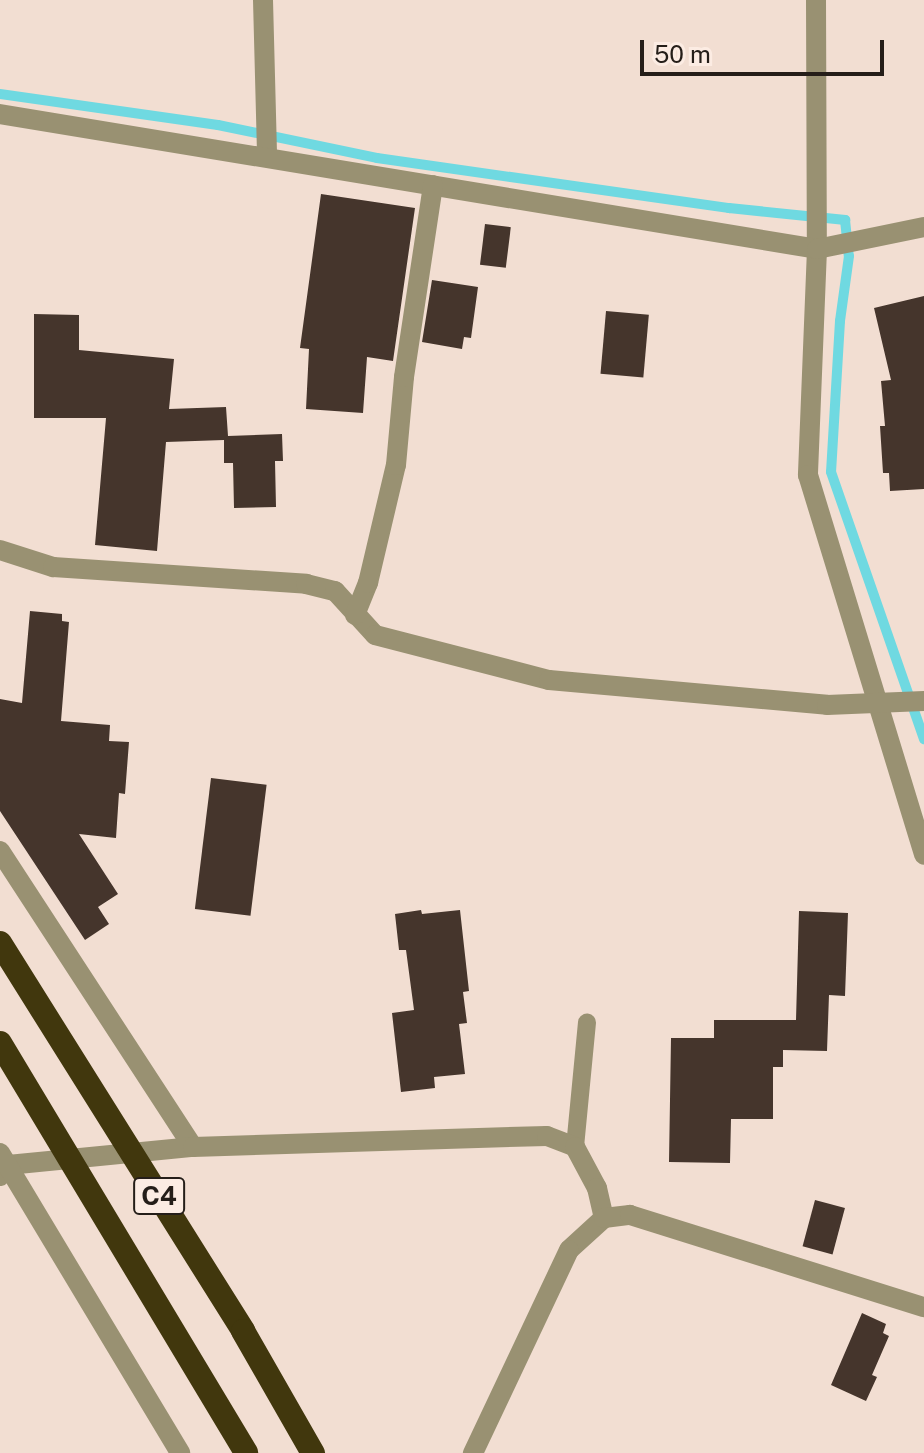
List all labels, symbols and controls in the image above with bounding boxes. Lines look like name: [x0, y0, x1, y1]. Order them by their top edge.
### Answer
scale bar: [644, 24, 888, 74]
text: 50 m: [654, 40, 711, 68]
road number: C4: [133, 1174, 185, 1218]

